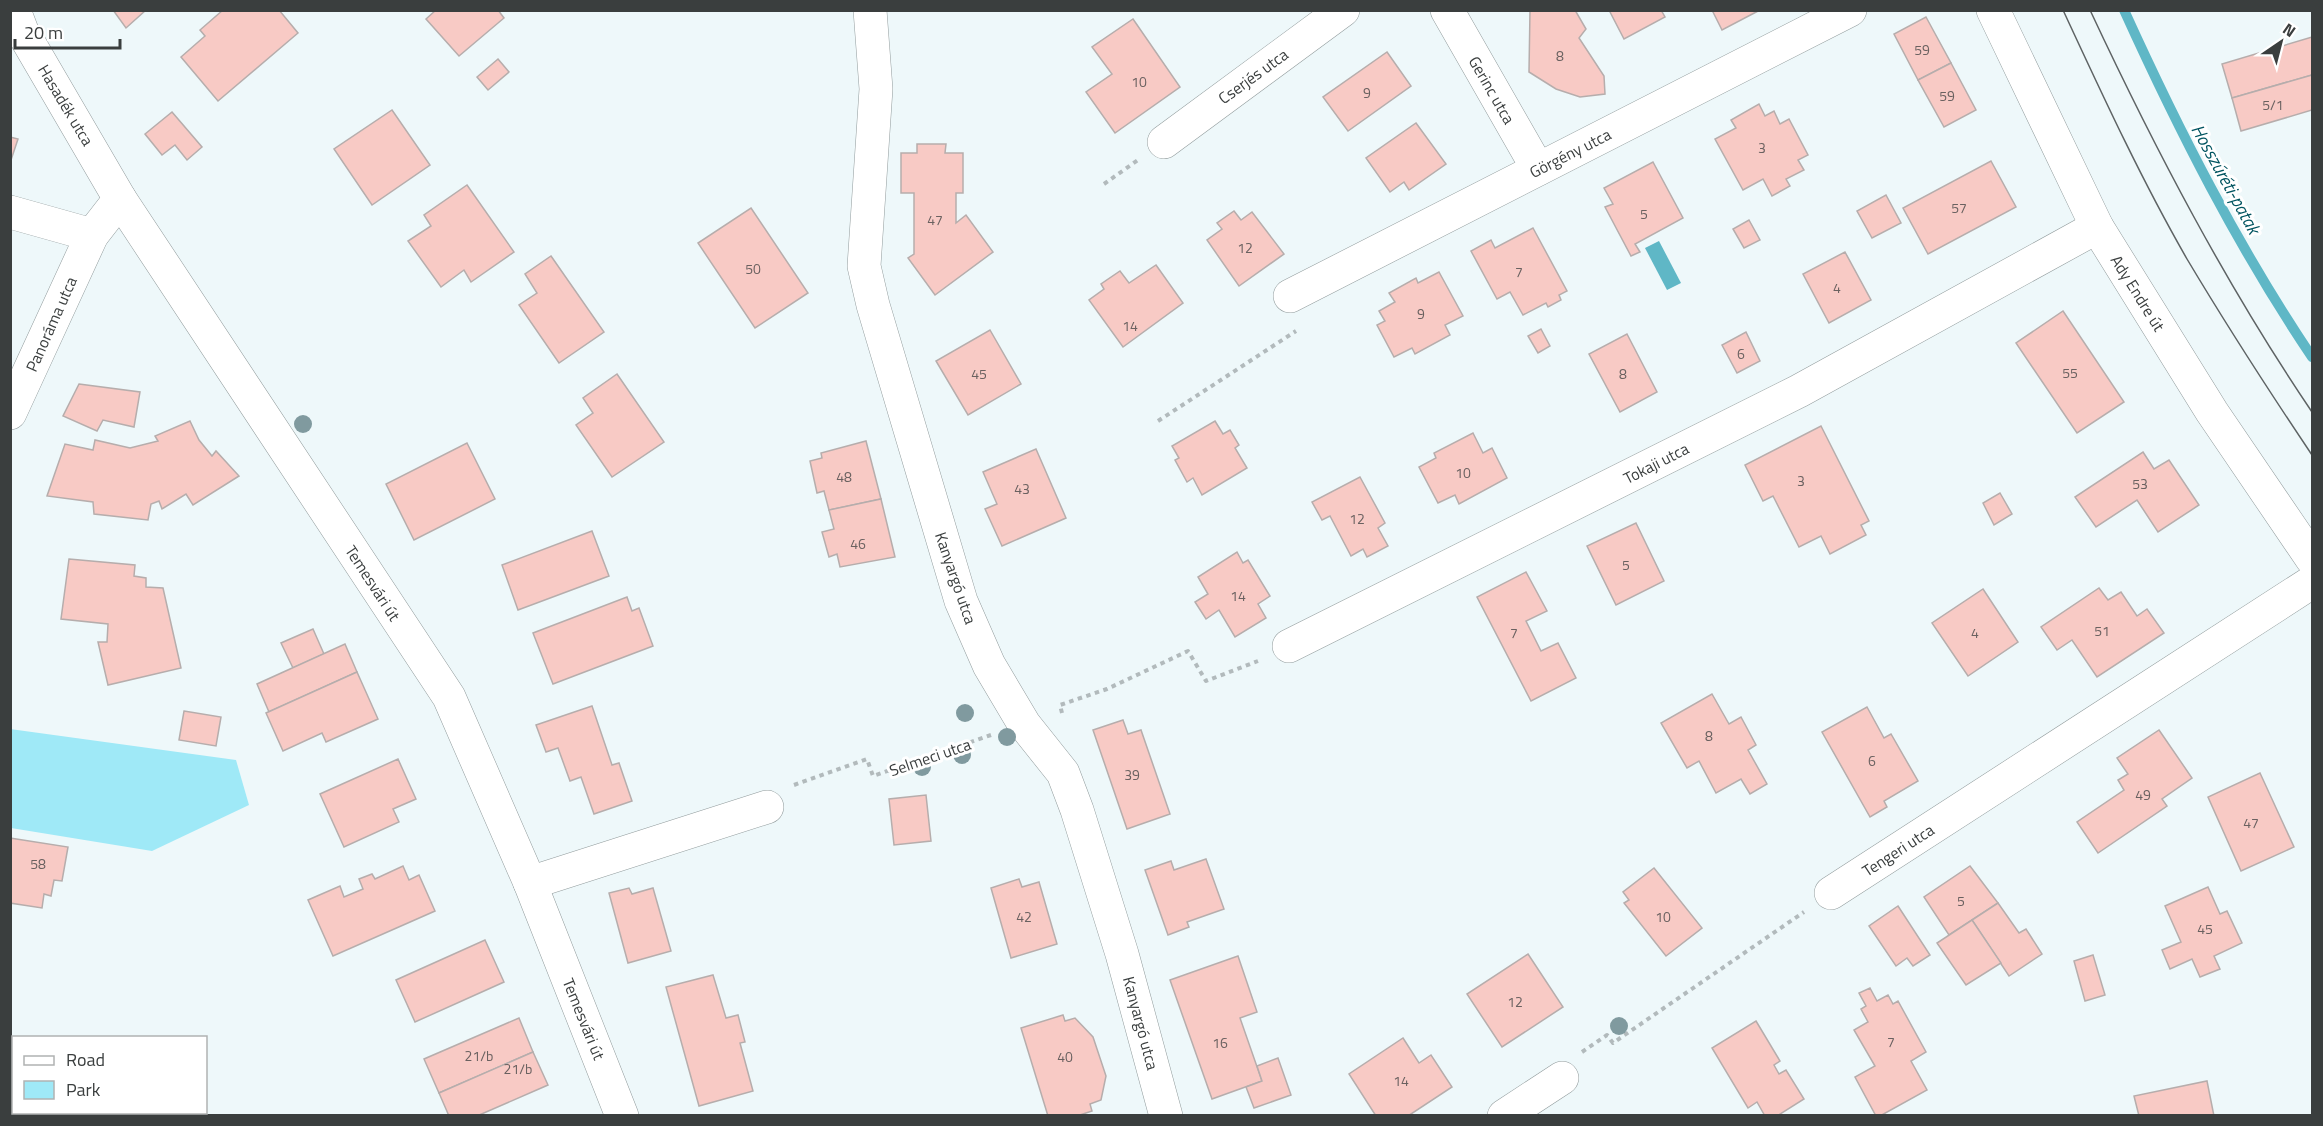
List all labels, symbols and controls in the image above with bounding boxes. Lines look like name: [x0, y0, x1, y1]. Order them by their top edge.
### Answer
scale bar: [15, 12, 120, 50]
north arrow: [2251, 12, 2311, 72]
text: N: [2278, 17, 2301, 43]
text: 20 m: [24, 19, 63, 46]
house number: 59: [1914, 39, 1930, 60]
street label: Cserjés utca: [1213, 42, 1293, 110]
house number: 8: [1556, 45, 1564, 66]
street label: Gerinc utca: [1463, 51, 1521, 129]
street label: Hasadék utca: [32, 60, 100, 150]
house number: 10: [1131, 71, 1147, 92]
house number: 9: [1363, 82, 1371, 103]
house number: 59: [1939, 85, 1955, 106]
house number: 5/1: [2262, 94, 2284, 115]
water label: Hosszúréti-patak: [2185, 119, 2268, 241]
street label: Görgény utca: [1525, 122, 1615, 184]
house number: 3: [1758, 137, 1766, 158]
house number: 57: [1951, 197, 1967, 218]
house number: 5: [1640, 203, 1648, 224]
house number: 47: [927, 209, 943, 230]
house number: 12: [1237, 237, 1253, 258]
street label: Ady Endre út: [2105, 250, 2171, 336]
house number: 50: [745, 258, 761, 279]
house number: 7: [1515, 261, 1523, 282]
street label: Panoráma utca: [19, 273, 83, 375]
house number: 4: [1833, 277, 1841, 298]
house number: 9: [1417, 303, 1425, 324]
house number: 14: [1122, 315, 1138, 336]
house number: 6: [1737, 343, 1745, 364]
house number: 55: [2062, 362, 2078, 383]
house number: 45: [971, 363, 987, 384]
house number: 8: [1619, 363, 1627, 384]
street label: Tokaji utca: [1619, 436, 1693, 490]
house number: 10: [1455, 462, 1471, 483]
house number: 48: [836, 466, 852, 487]
house number: 3: [1797, 470, 1805, 491]
house number: 53: [2132, 473, 2148, 494]
house number: 43: [1014, 478, 1030, 499]
house number: 12: [1349, 508, 1365, 529]
street label: Kanyargó utca: [929, 529, 983, 627]
house number: 46: [850, 533, 866, 554]
street label: Temesvári út: [339, 540, 407, 626]
house number: 5: [1622, 554, 1630, 575]
house number: 14: [1230, 585, 1246, 606]
house number: 51: [2094, 620, 2110, 641]
house number: 7: [1510, 622, 1518, 643]
house number: 4: [1971, 622, 1979, 643]
house number: 8: [1705, 725, 1713, 746]
street label: Selmeci utca: [886, 732, 974, 782]
house number: 6: [1868, 750, 1876, 771]
house number: 39: [1124, 764, 1140, 785]
house number: 49: [2135, 784, 2151, 805]
house number: 47: [2243, 812, 2259, 833]
street label: Tengeri utca: [1857, 818, 1939, 882]
house number: 58: [30, 853, 46, 874]
house number: 5: [1957, 890, 1965, 911]
house number: 42: [1016, 906, 1032, 927]
house number: 10: [1655, 906, 1671, 927]
house number: 45: [2197, 918, 2213, 939]
street label: Kanyargó utca: [1117, 974, 1165, 1072]
street label: Temesvári út: [557, 975, 611, 1064]
house number: 12: [1507, 991, 1523, 1012]
house number: 7: [1887, 1031, 1895, 1052]
house number: 16: [1212, 1032, 1228, 1053]
legend: [12, 1036, 207, 1114]
house number: 21/b: [465, 1045, 493, 1066]
text: Road: [66, 1046, 105, 1073]
house number: 40: [1057, 1046, 1073, 1067]
house number: 21/b: [504, 1058, 532, 1079]
house number: 14: [1393, 1070, 1409, 1091]
text: Park: [66, 1076, 101, 1103]

